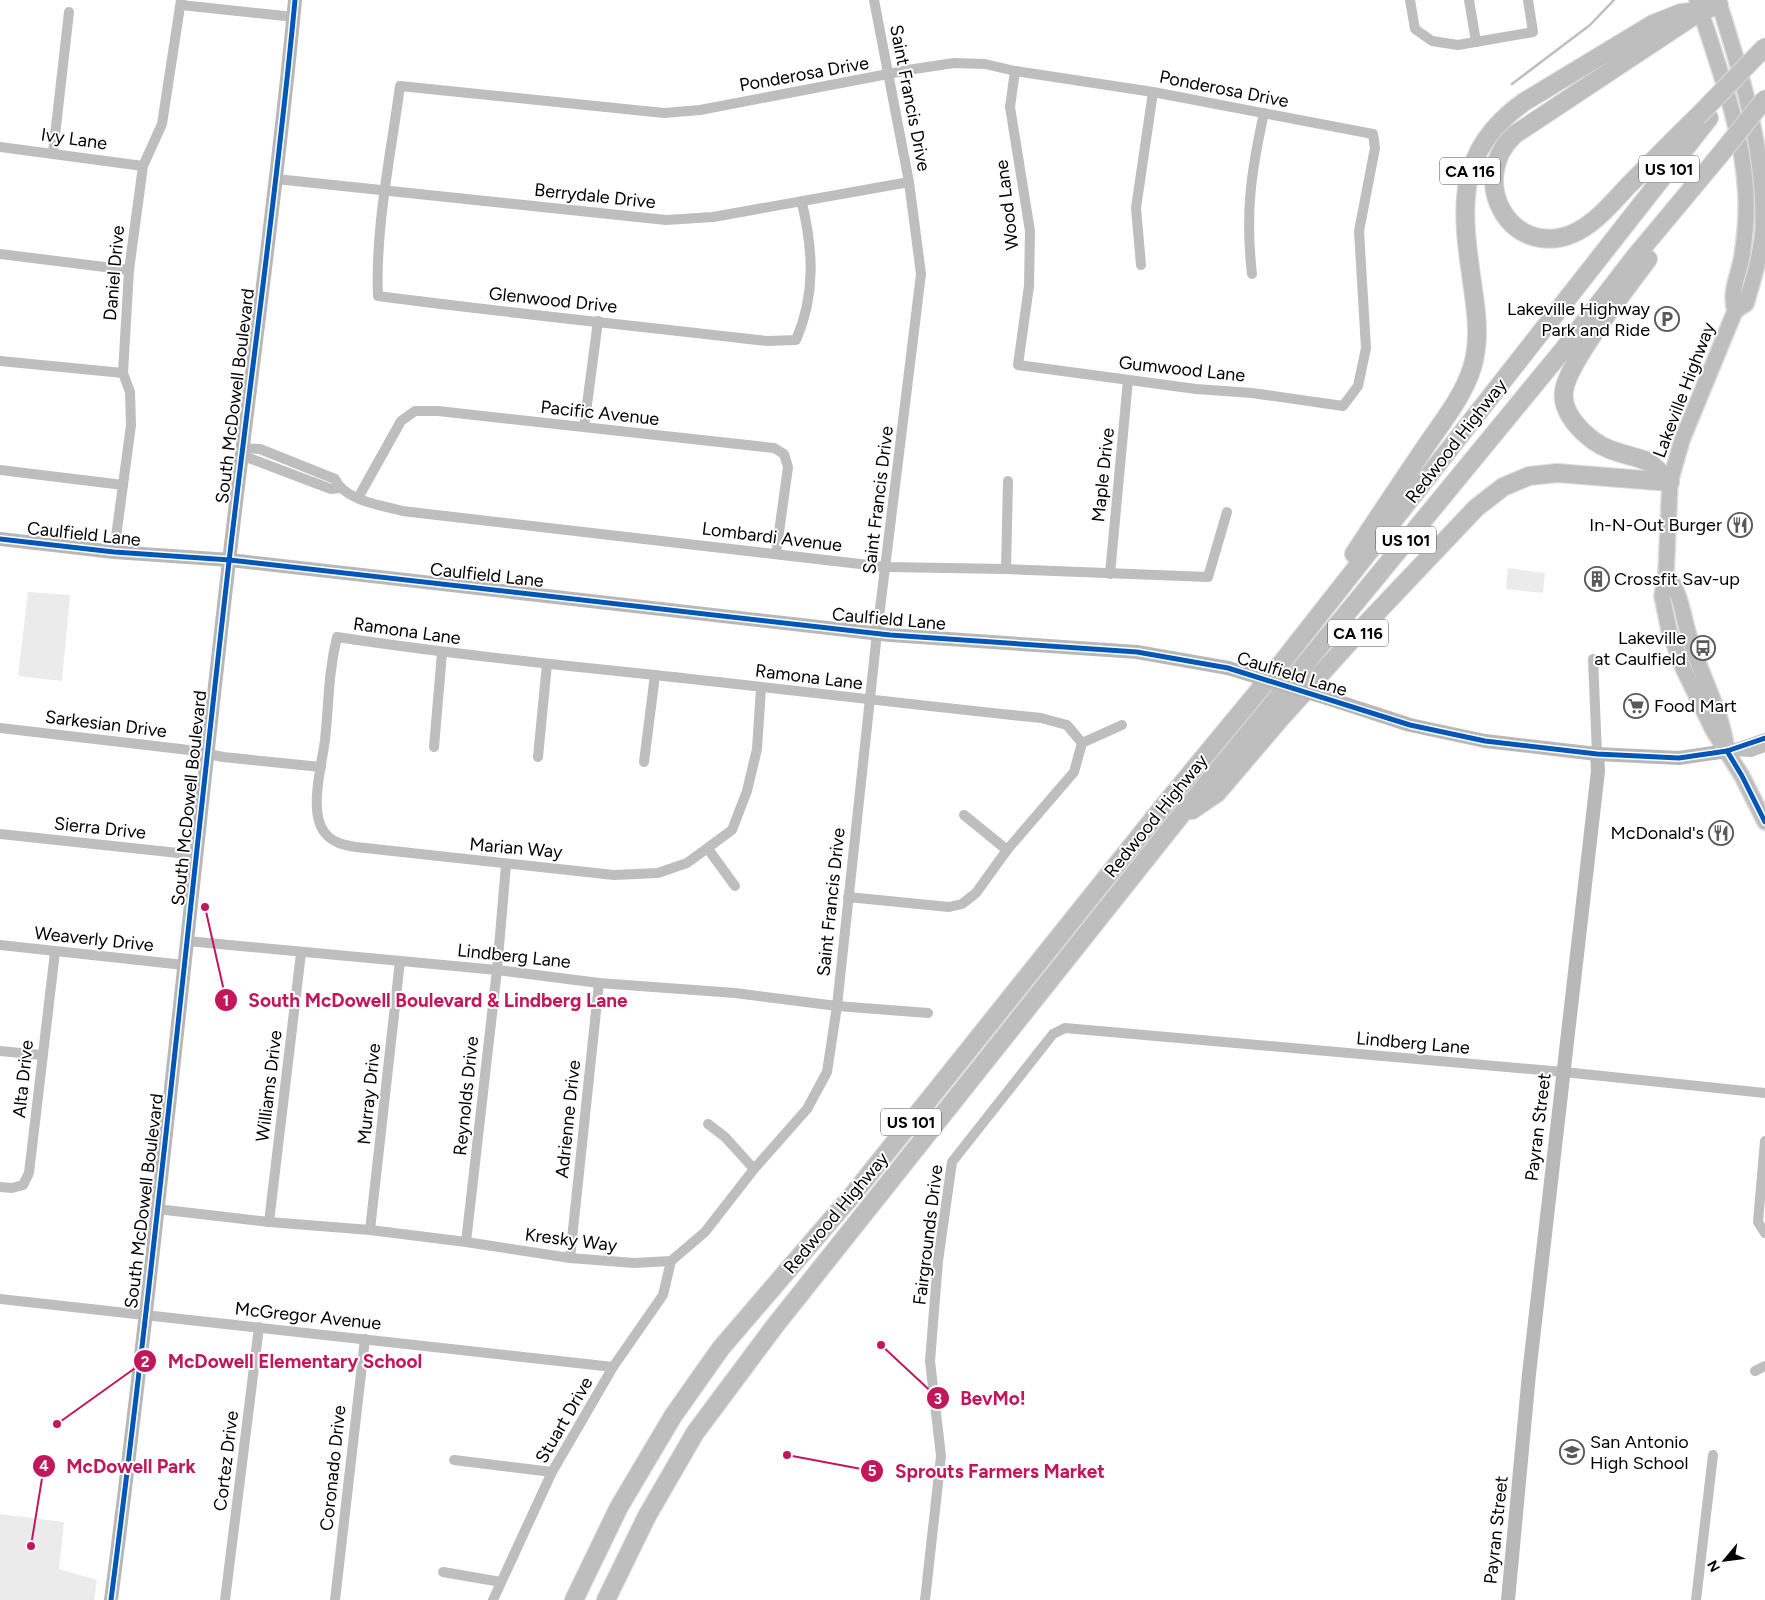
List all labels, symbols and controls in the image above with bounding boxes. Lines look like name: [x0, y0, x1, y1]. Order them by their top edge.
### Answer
street label: Saint Francis Drive: [885, 23, 935, 173]
street label: Ponderosa Drive: [737, 52, 871, 96]
street label: Ponderosa Drive: [1157, 66, 1291, 112]
street label: Ivy Lane: [40, 123, 109, 155]
road number: US 101: [1639, 156, 1699, 182]
street label: Wood Lane: [991, 158, 1023, 251]
road number: CA 116: [1440, 158, 1500, 185]
street label: Berrydale Drive: [533, 179, 657, 213]
street label: Daniel Drive: [99, 224, 129, 322]
street label: Glenwood Drive: [488, 282, 618, 318]
street label: South McDowell Boulevard: [211, 287, 259, 505]
place label: Lakeville Highway Park and Ride: [1507, 298, 1651, 341]
parking icon: Lakeville Highway Park and Ride: [1654, 306, 1680, 332]
street label: Lakeville Highway: [1648, 319, 1720, 461]
street label: Gumwood Lane: [1118, 351, 1247, 387]
street label: Redwood Highway: [1401, 374, 1512, 508]
street label: Pacific Avenue: [540, 396, 661, 430]
street label: Saint Francis Drive: [858, 425, 898, 575]
street label: Maple Drive: [1087, 426, 1119, 523]
restaurant icon: In-N-Out Burger: [1727, 512, 1753, 538]
place label: In-N-Out Burger: [1589, 514, 1722, 536]
street label: Caulfield Lane: [26, 517, 142, 551]
street label: Lombardi Avenue: [701, 517, 843, 557]
road number: US 101: [1376, 526, 1436, 554]
street label: Caulfield Lane: [429, 558, 545, 592]
building icon: Crossfit Sav-up: [1584, 566, 1610, 592]
place label: Crossfit Sav-up: [1614, 568, 1740, 590]
street label: Caulfield Lane: [831, 603, 947, 635]
street label: Ramona Lane: [352, 613, 462, 649]
road number: CA 116: [1328, 620, 1388, 646]
place label: Lakeville at Caulfield: [1594, 627, 1686, 670]
bus stop icon: Lakeville at Caulfield: [1690, 635, 1716, 661]
street label: Caulfield Lane: [1234, 647, 1350, 701]
street label: Ramona Lane: [754, 659, 864, 695]
street label: South McDowell Boulevard: [167, 689, 211, 907]
supermarket icon: Food Mart: [1623, 693, 1649, 719]
place label: Food Mart: [1654, 695, 1737, 717]
street label: Sarkesian Drive: [44, 706, 168, 742]
street label: Redwood Highway: [1100, 750, 1213, 882]
street label: Sierra Drive: [53, 812, 147, 844]
restaurant icon: McDonald's: [1708, 820, 1734, 846]
place label: McDonald's: [1610, 822, 1704, 844]
street label: Saint Francis Drive: [812, 827, 850, 977]
street label: Marian Way: [469, 833, 564, 863]
street label: Weaverly Drive: [33, 922, 155, 956]
street label: Lindberg Lane: [456, 939, 572, 973]
callout: South McDowell Boulevard & Lindberg Lane: [213, 983, 637, 1017]
text: South McDowell Boulevard & Lindberg Lane: [248, 989, 628, 1012]
text: 1: [223, 992, 229, 1010]
street label: Lindberg Lane: [1355, 1027, 1471, 1059]
street label: Williams Drive: [251, 1029, 287, 1143]
street label: Reynolds Drive: [449, 1035, 483, 1157]
street label: Alta Drive: [8, 1039, 38, 1119]
street label: Murray Drive: [353, 1042, 385, 1146]
street label: Adrienne Drive: [551, 1059, 585, 1179]
street label: Payran Street: [1520, 1071, 1556, 1182]
street label: South McDowell Boulevard: [120, 1092, 168, 1310]
road number: US 101: [881, 1108, 941, 1136]
street label: Redwood Highway: [779, 1147, 894, 1278]
street label: Fairgrounds Drive: [908, 1163, 948, 1306]
street label: Kresky Way: [524, 1223, 619, 1257]
street label: McGregor Avenue: [234, 1297, 382, 1335]
callout: McDowell Elementary School: [133, 1344, 433, 1378]
text: McDowell Elementary School: [168, 1350, 422, 1373]
text: 2: [141, 1353, 150, 1371]
street label: Stuart Drive: [530, 1373, 598, 1467]
callout: BevMo!: [926, 1381, 1036, 1415]
text: BevMo!: [960, 1387, 1026, 1410]
text: 3: [934, 1390, 942, 1408]
street label: Coronado Drive: [315, 1404, 351, 1532]
street label: Cortez Drive: [209, 1409, 243, 1512]
place label: San Antonio High School: [1590, 1431, 1689, 1474]
school or university icon: San Antonio High School: [1559, 1439, 1585, 1465]
callout: McDowell Park: [32, 1449, 206, 1483]
callout: Sprouts Farmers Market: [860, 1454, 1115, 1488]
text: McDowell Park: [66, 1455, 196, 1478]
text: 4: [39, 1457, 49, 1475]
text: Sprouts Farmers Market: [895, 1460, 1105, 1483]
text: 5: [868, 1462, 877, 1480]
street label: Payran Street: [1479, 1475, 1513, 1585]
north arrow: [1700, 1535, 1750, 1585]
text: N: [1704, 1557, 1724, 1575]

